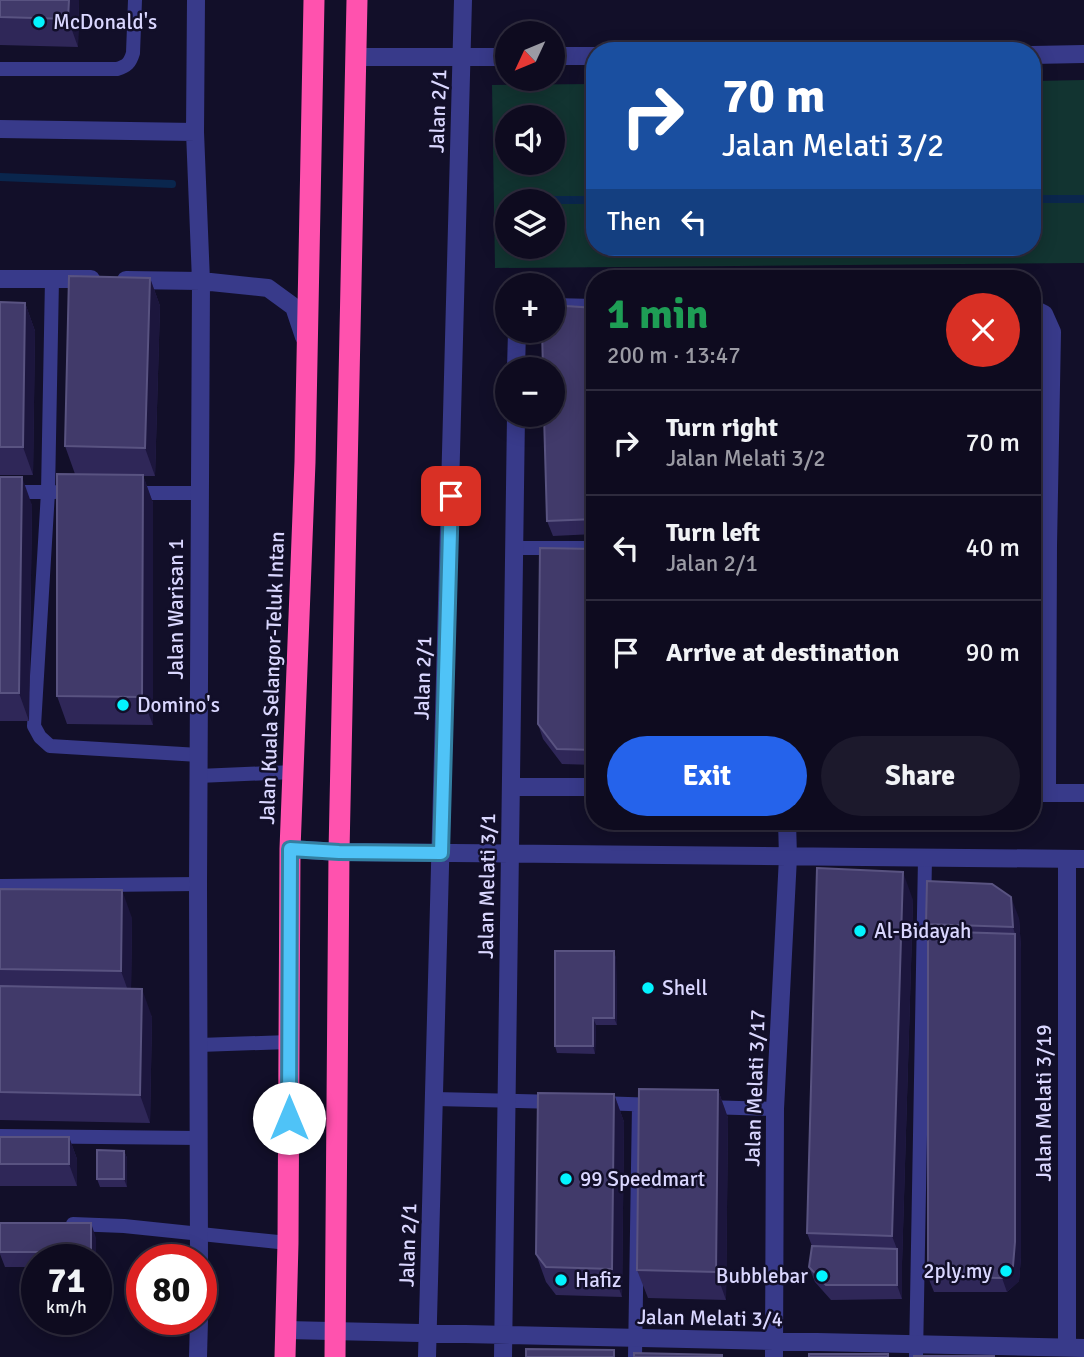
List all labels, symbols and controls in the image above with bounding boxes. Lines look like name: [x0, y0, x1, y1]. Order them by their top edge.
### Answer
place label: McDonald's: [53, 9, 157, 35]
marker: McDonald's: [31, 14, 47, 30]
north arrow: [495, 21, 565, 91]
map controls: [495, 21, 565, 427]
text: 70 m: [722, 66, 825, 126]
street label: Jalan 2/1: [424, 69, 452, 153]
icon: right: [607, 70, 698, 161]
button: sound: [495, 105, 565, 175]
text: Jalan Melati 3/2: [722, 126, 944, 165]
button: layers: [495, 189, 565, 259]
icon: left: [675, 203, 713, 241]
text: Then: [607, 206, 661, 238]
button: +: [495, 273, 565, 343]
text: 1 min: [607, 289, 708, 340]
button: close: [946, 293, 1020, 367]
text: 200 m · 13:47: [607, 341, 741, 370]
button: −: [495, 357, 565, 427]
text: Turn right: [666, 412, 778, 444]
icon: right: [607, 424, 645, 462]
text: 70 m: [965, 427, 1020, 459]
text: Jalan Melati 3/2: [666, 444, 826, 473]
pin: [421, 466, 481, 526]
icon: arrive: [432, 477, 470, 515]
text: Turn left: [666, 517, 760, 549]
icon: left: [607, 529, 645, 567]
street label: Jalan Kuala Selangor-Teluk Intan: [254, 531, 290, 825]
text: 40 m: [965, 532, 1020, 564]
street label: Jalan Warisan 1: [163, 538, 189, 680]
text: Jalan 2/1: [666, 549, 758, 578]
icon: arrive: [607, 634, 645, 672]
street label: Jalan 2/1: [409, 636, 437, 720]
text: Arrive at destination: [666, 637, 899, 669]
text: 90 m: [965, 637, 1020, 669]
place label: Domino's: [137, 692, 220, 718]
marker: Domino's: [115, 697, 131, 713]
button: Exit: [607, 736, 807, 816]
button: Share: [821, 736, 1020, 816]
street label: Jalan Melati 3/1: [473, 813, 501, 959]
place label: Al-Bidayah: [874, 918, 971, 944]
marker: Al-Bidayah: [852, 923, 868, 939]
place label: Shell: [662, 975, 708, 1001]
marker: Shell: [640, 980, 656, 996]
street label: Jalan Melati 3/17: [739, 1009, 771, 1167]
street label: Jalan Melati 3/19: [1031, 1024, 1057, 1182]
position arrow: [252, 1081, 326, 1155]
place label: 99 Speedmart: [580, 1166, 705, 1192]
marker: 99 Speedmart: [558, 1171, 574, 1187]
street label: Jalan 2/1: [394, 1203, 422, 1287]
speed limit sign: 80: [126, 1244, 217, 1335]
place label: 2ply.my: [923, 1258, 992, 1284]
text: 71: [48, 1259, 85, 1302]
place label: Bubblebar: [716, 1263, 808, 1289]
marker: 2ply.my: [998, 1263, 1014, 1279]
place label: Hafiz: [575, 1267, 621, 1293]
marker: Bubblebar: [814, 1268, 830, 1284]
marker: Hafiz: [553, 1272, 569, 1288]
text: km/h: [46, 1296, 87, 1318]
street label: Jalan Melati 3/4: [637, 1304, 783, 1332]

